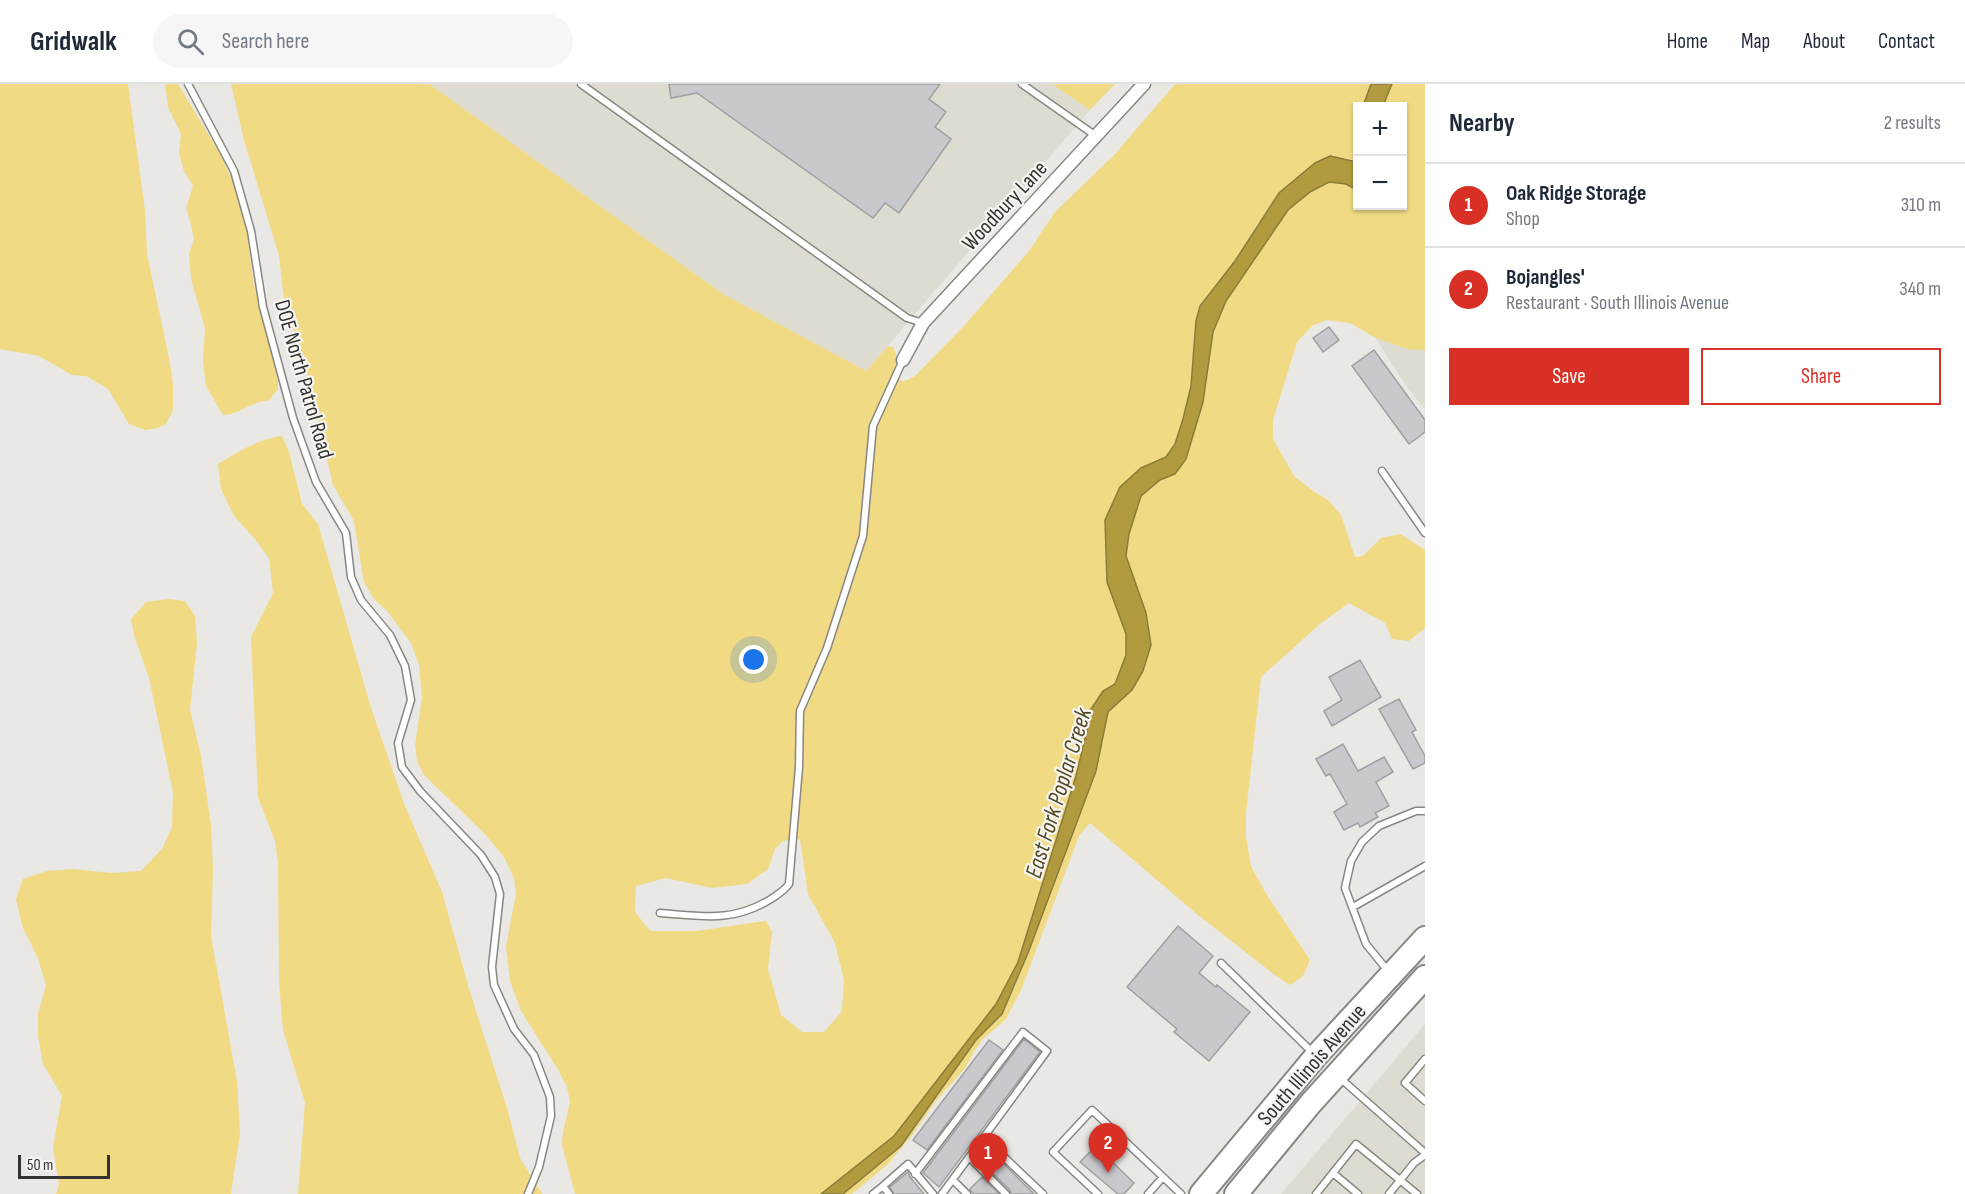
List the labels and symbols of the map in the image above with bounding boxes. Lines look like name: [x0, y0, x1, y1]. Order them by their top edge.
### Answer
street label: Woodbury Lane: [957, 155, 1054, 257]
street label: DOE North Patrol Road: [268, 297, 339, 462]
your location: [739, 645, 768, 674]
water label: East Fork Poplar Creek: [1019, 704, 1098, 881]
street label: South Illinois Avenue: [1252, 999, 1372, 1131]
pin: 2: [1088, 1124, 1128, 1173]
pin: 1: [968, 1134, 1008, 1183]
scale bar: [18, 1152, 110, 1180]

